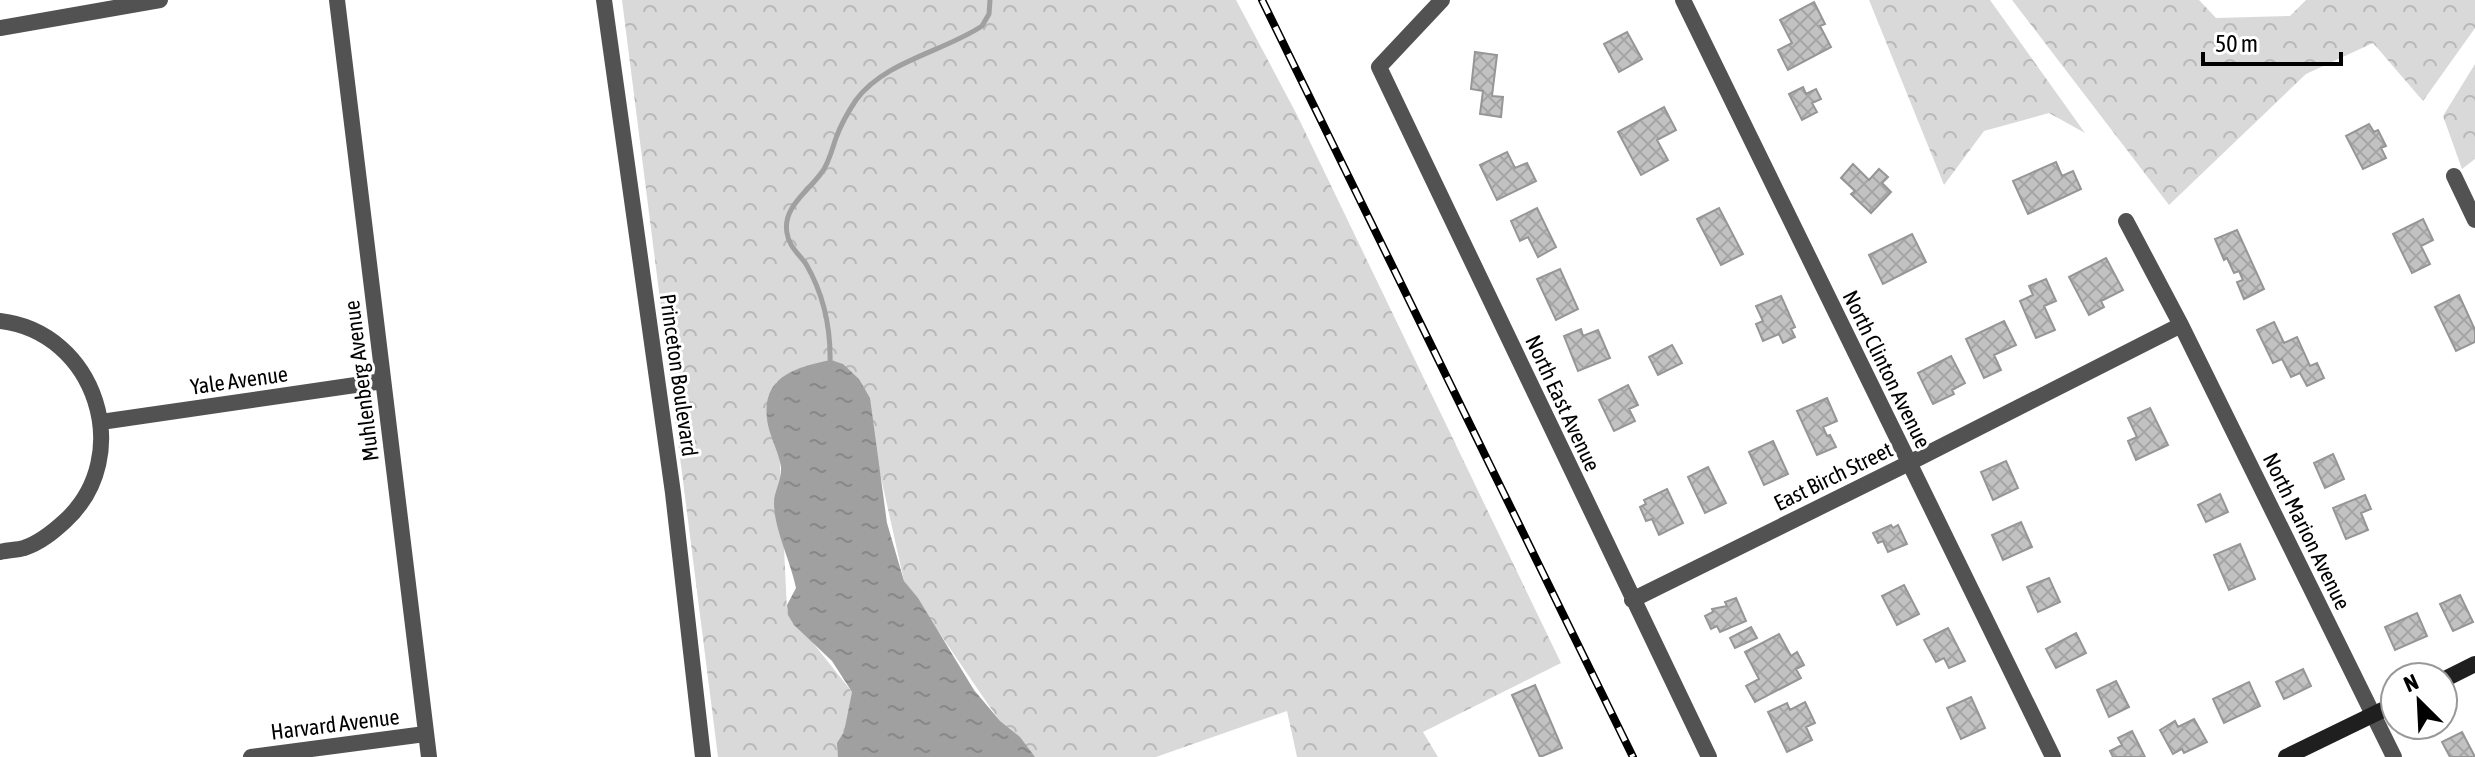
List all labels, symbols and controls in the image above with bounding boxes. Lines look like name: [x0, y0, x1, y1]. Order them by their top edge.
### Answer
scale bar: [2203, 16, 2341, 66]
text: 50 m: [2215, 30, 2258, 57]
street label: North Clinton Avenue: [1838, 286, 1936, 452]
street label: Princeton Boulevard: [655, 292, 703, 458]
street label: Muhlenberg Avenue: [338, 299, 384, 463]
street label: North East Avenue: [1520, 331, 1606, 475]
street label: Yale Avenue: [189, 360, 289, 400]
street label: East Birch Street: [1769, 436, 1897, 516]
street label: North Marion Avenue: [2258, 448, 2356, 614]
north arrow: [2379, 661, 2459, 741]
text: N: [2400, 668, 2422, 697]
street label: Harvard Avenue: [269, 703, 401, 745]

